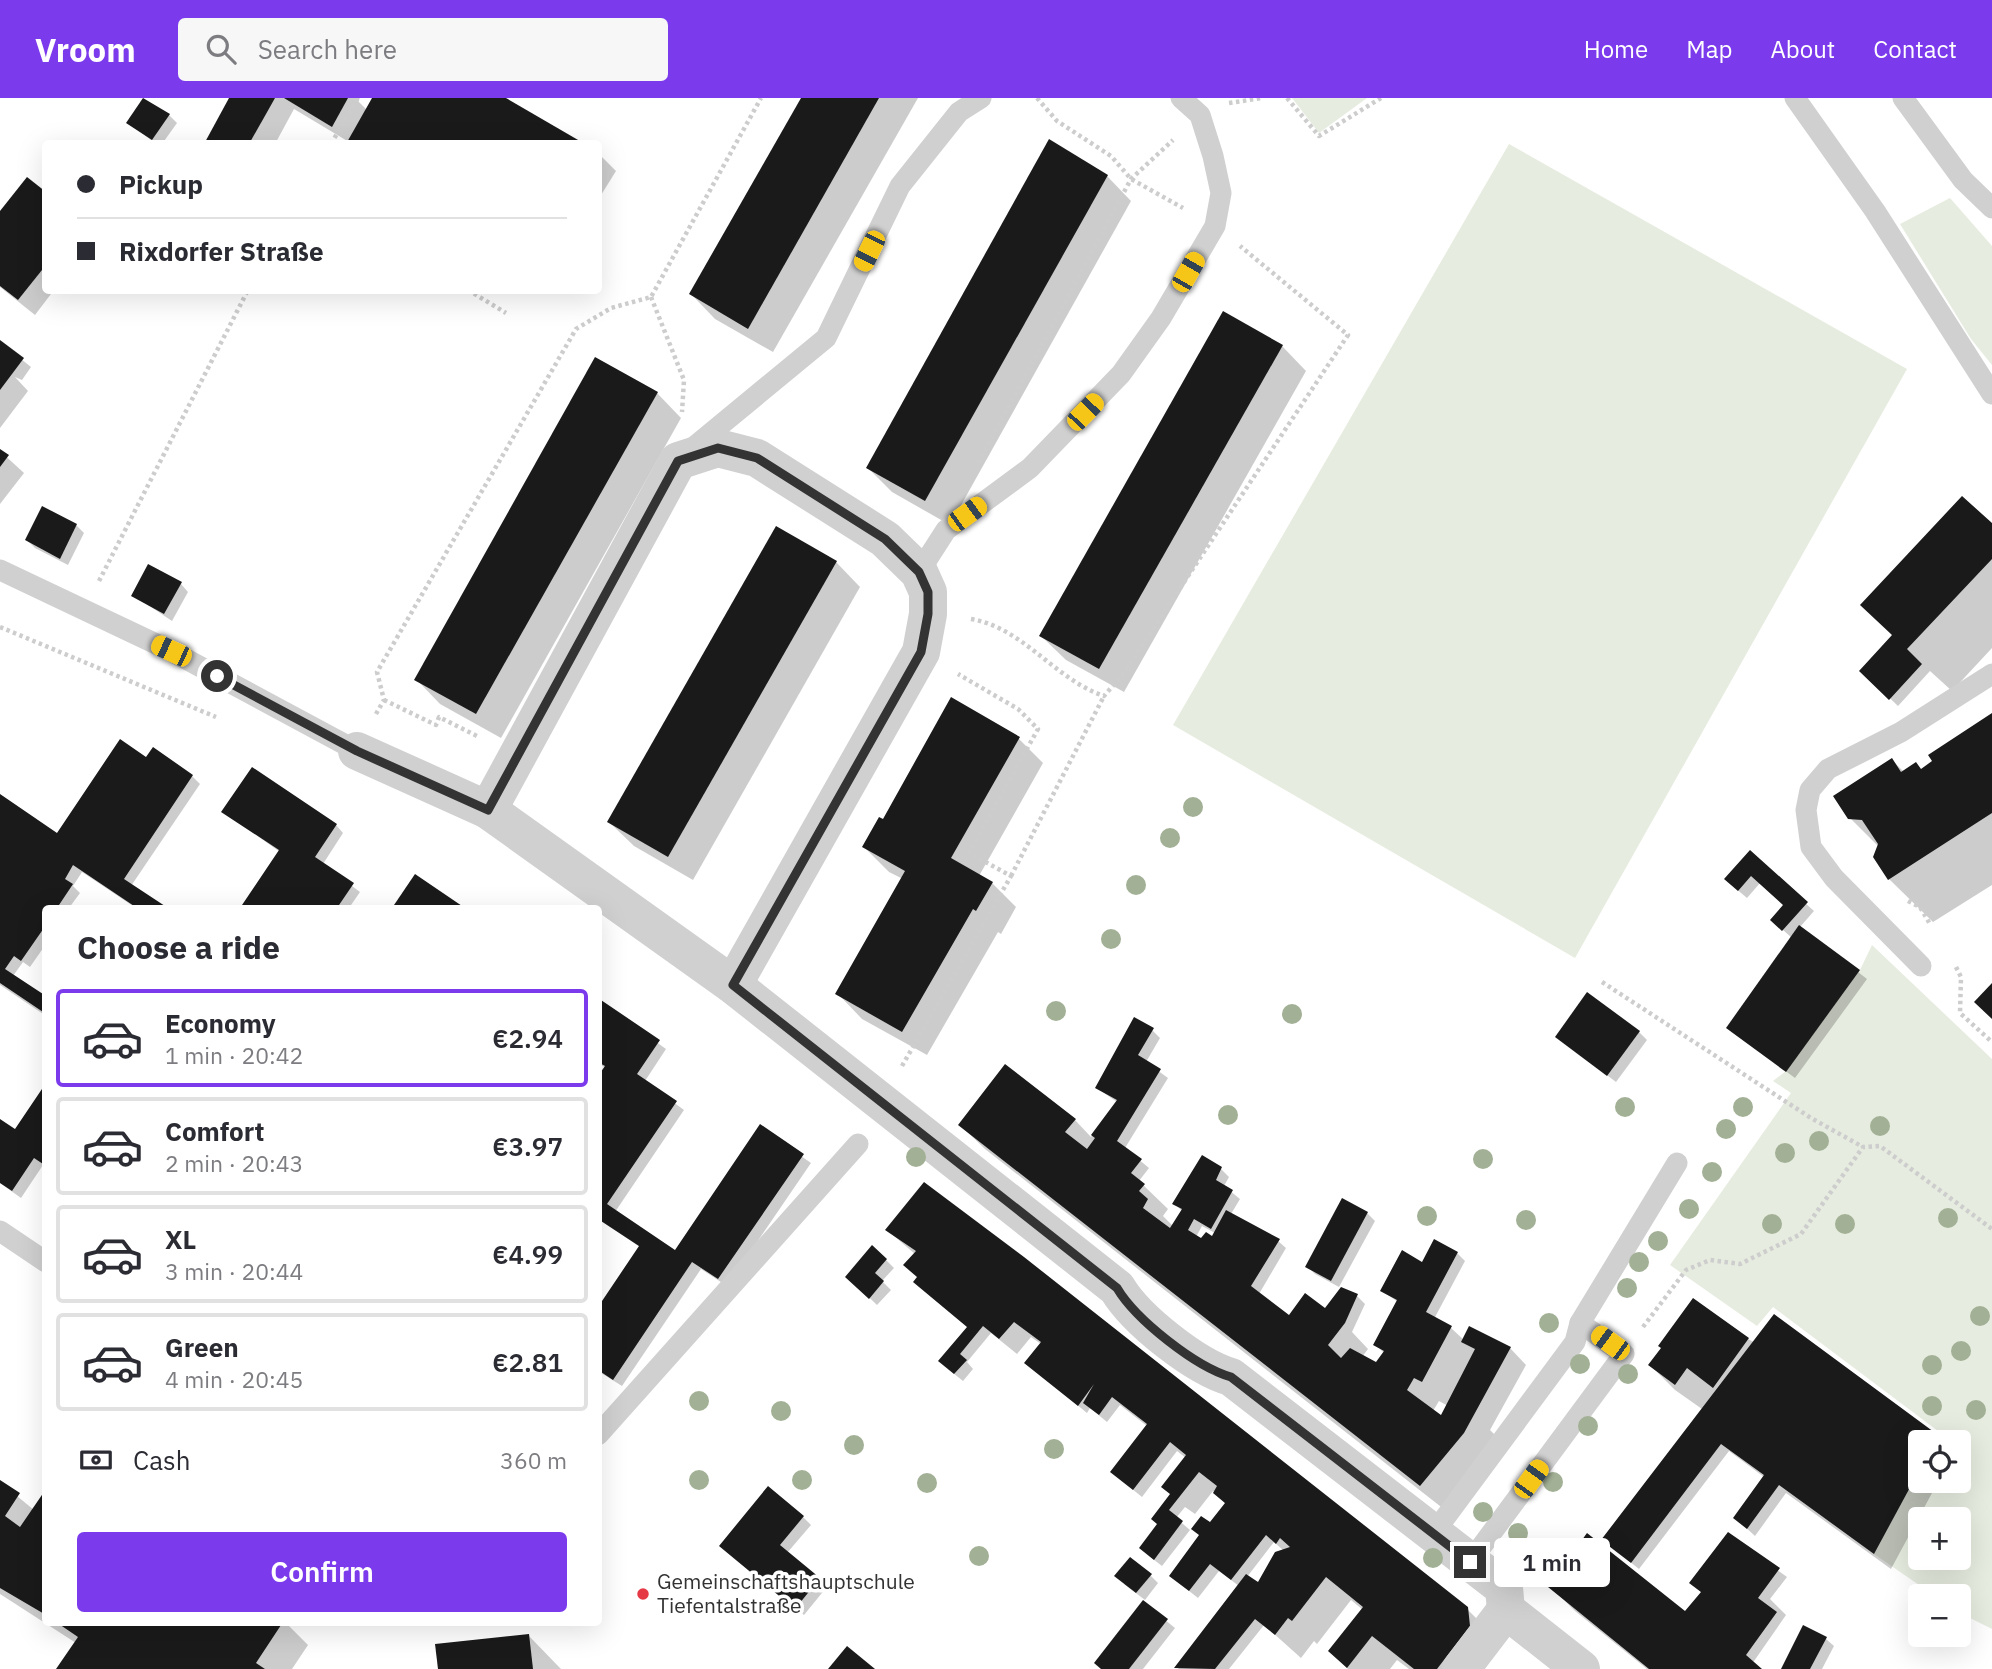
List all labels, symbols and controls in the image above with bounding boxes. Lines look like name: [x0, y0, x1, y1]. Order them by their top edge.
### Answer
search box: [178, 18, 668, 81]
text: Vroom: [35, 28, 136, 71]
icon: search: [202, 30, 240, 68]
text: Search here: [258, 32, 397, 66]
text: Home: [1584, 33, 1648, 65]
text: Map: [1686, 33, 1732, 65]
text: About: [1770, 33, 1835, 65]
text: Contact: [1873, 33, 1957, 65]
text: Pickup: [119, 167, 203, 201]
car: [851, 228, 888, 274]
text: Rixdorfer Straße: [119, 234, 324, 268]
car: [1169, 249, 1208, 295]
car: [1063, 390, 1108, 434]
car: [944, 493, 991, 535]
car: [148, 633, 195, 669]
route start: [201, 660, 233, 692]
text: Choose a ride: [77, 926, 280, 968]
text: Economy: [165, 1006, 276, 1040]
icon: car: [81, 1007, 144, 1070]
text: €2.94: [492, 1021, 563, 1055]
text: 1 min · 20:42: [165, 1040, 303, 1070]
text: Comfort: [165, 1114, 264, 1148]
icon: car: [81, 1115, 144, 1178]
text: €3.97: [492, 1129, 563, 1163]
text: 2 min · 20:43: [165, 1148, 303, 1178]
text: XL: [165, 1222, 196, 1256]
icon: car: [81, 1223, 144, 1286]
text: €4.99: [492, 1237, 563, 1271]
text: 3 min · 20:44: [165, 1256, 303, 1286]
car: [1587, 1322, 1634, 1364]
text: Green: [165, 1330, 239, 1364]
icon: car: [81, 1331, 144, 1394]
text: €2.81: [492, 1345, 563, 1379]
text: 4 min · 20:45: [165, 1364, 303, 1394]
map controls: [1908, 1430, 1971, 1647]
button: locate: [1908, 1430, 1971, 1493]
icon: cash: [77, 1441, 115, 1479]
text: Cash: [133, 1443, 190, 1477]
text: 360 m: [500, 1445, 567, 1475]
car: [1511, 1456, 1552, 1502]
button: +: [1908, 1507, 1971, 1570]
button: Confirm: [77, 1532, 567, 1612]
callout: 1 min: [1494, 1538, 1610, 1586]
route end: [1454, 1546, 1486, 1578]
text: 1 min: [1522, 1547, 1582, 1577]
place label: Gemeinschaftshauptschule Tiefentalstraße: [657, 1567, 915, 1619]
button: −: [1908, 1584, 1971, 1647]
marker: Gemeinschaftshauptschule Tiefentalstraße: [635, 1586, 651, 1602]

